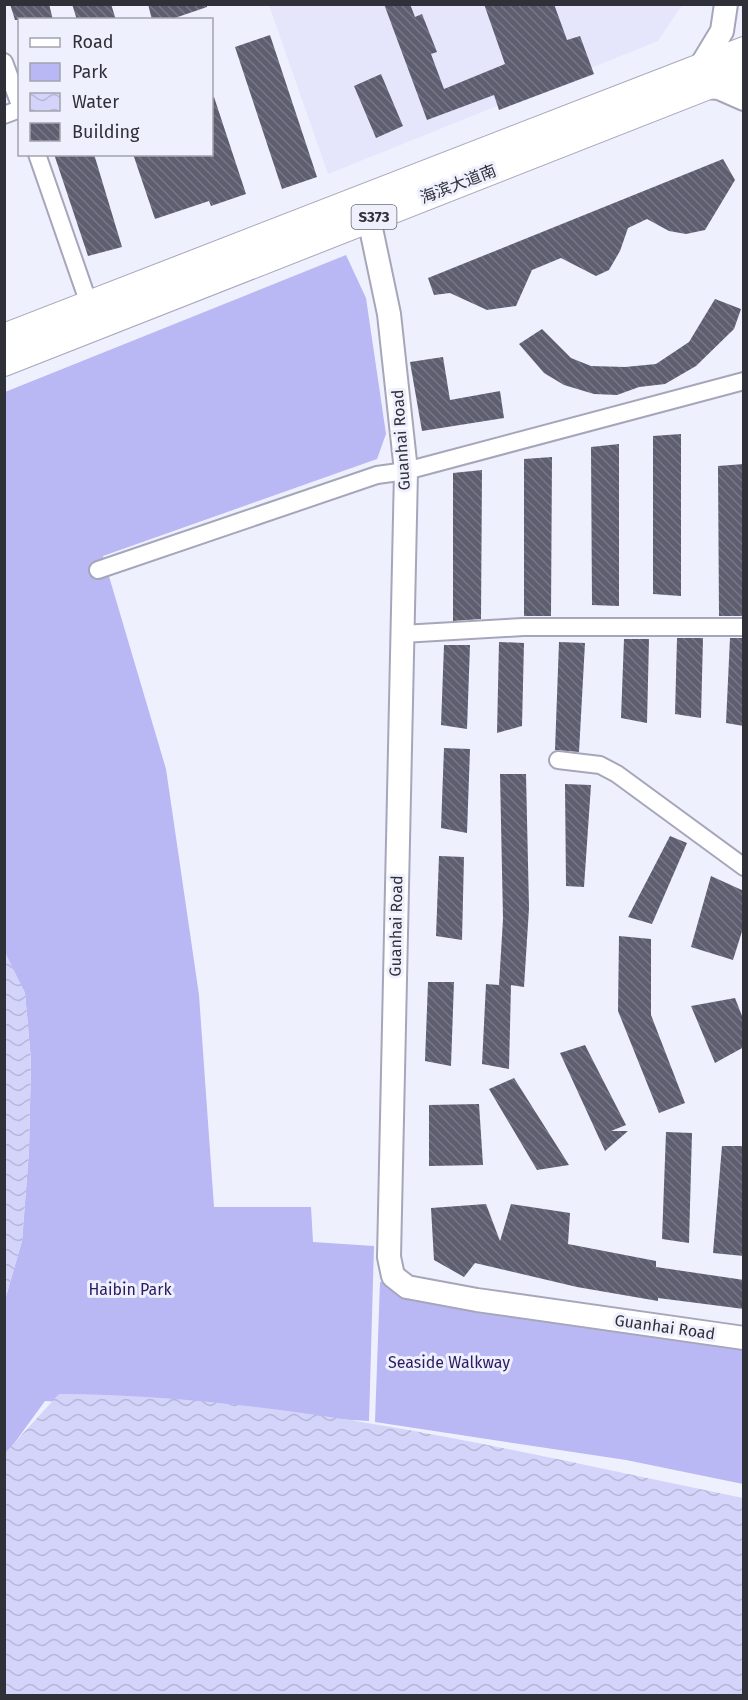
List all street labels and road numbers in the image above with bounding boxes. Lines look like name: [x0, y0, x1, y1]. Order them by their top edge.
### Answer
street label: 海滨大道南: [417, 161, 499, 207]
road number: S373: [352, 205, 397, 229]
street label: Guanhai Road: [388, 389, 414, 491]
street label: Guanhai Road: [386, 875, 406, 977]
street label: Guanhai Road: [614, 1311, 716, 1343]

